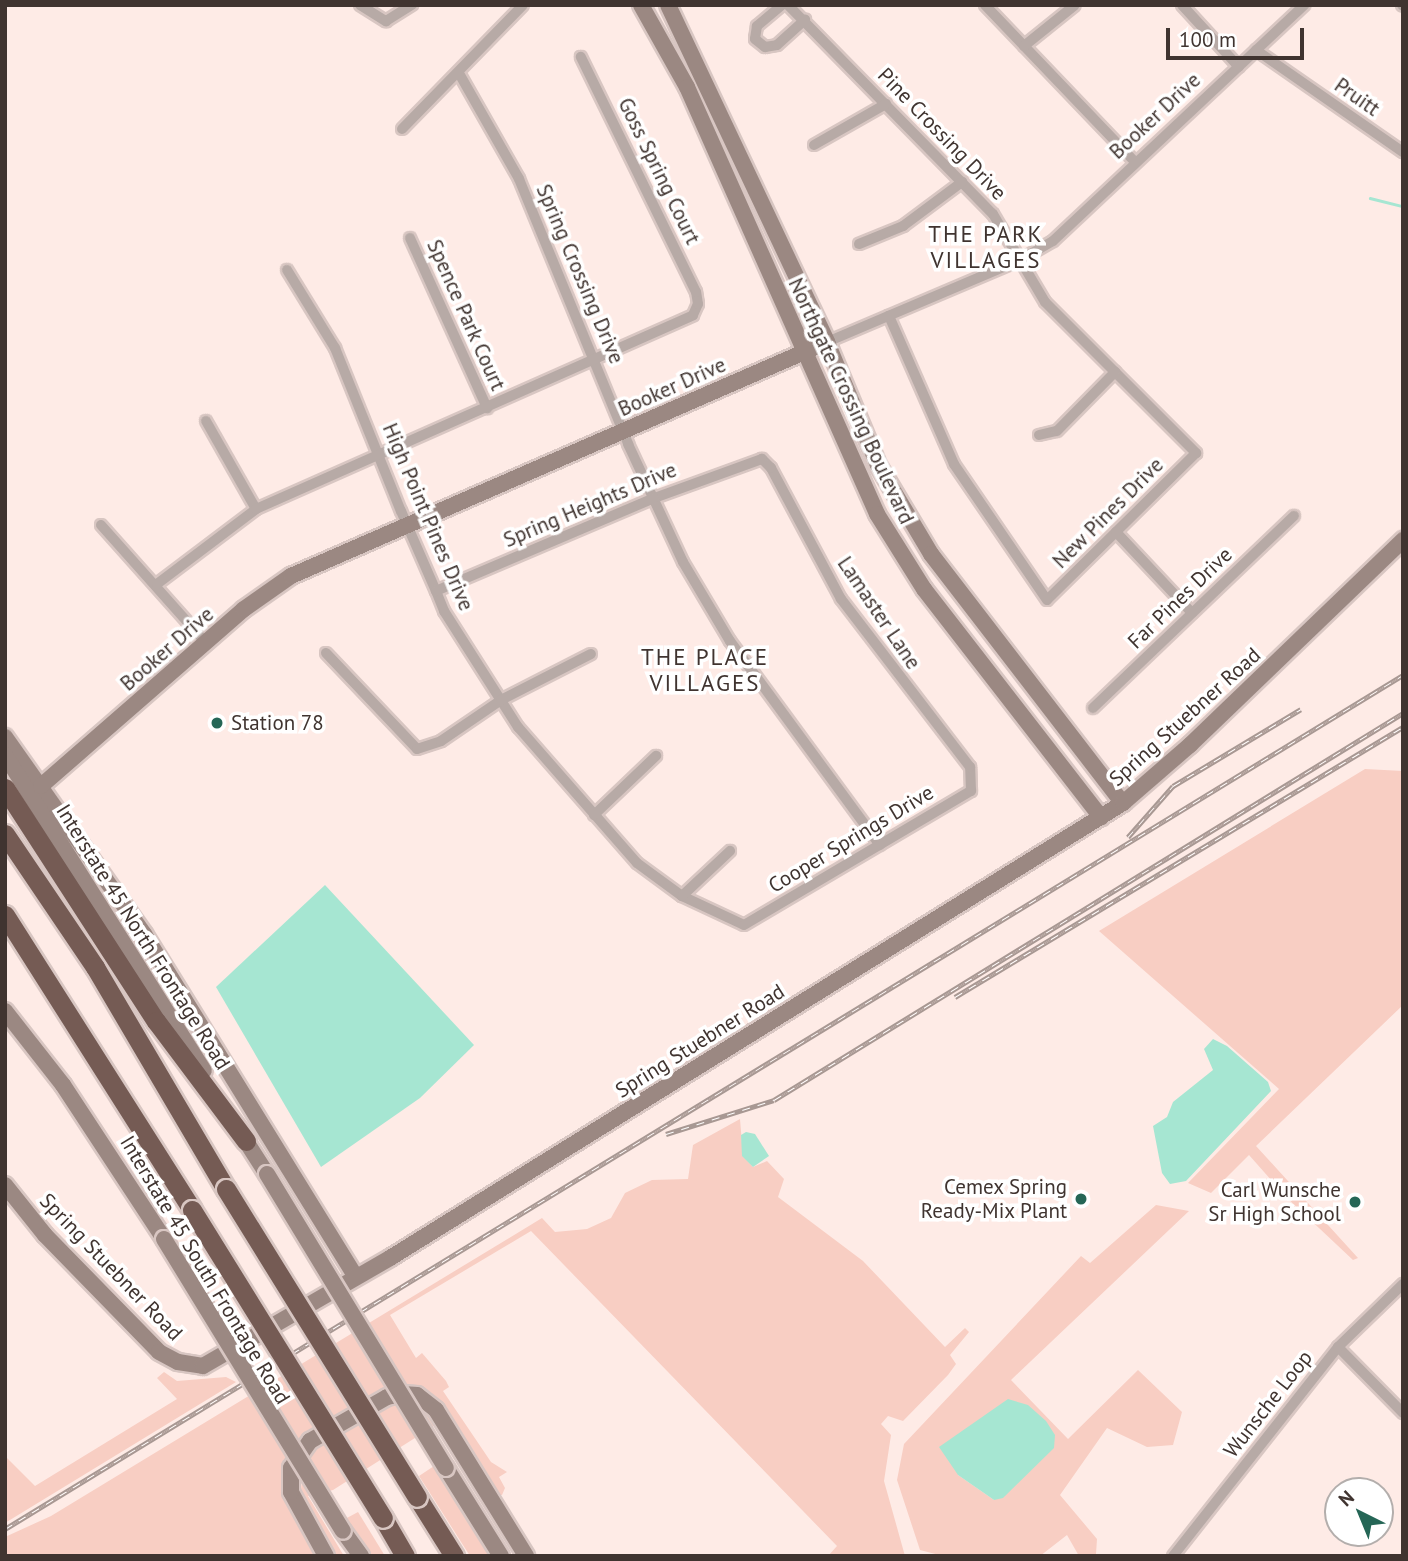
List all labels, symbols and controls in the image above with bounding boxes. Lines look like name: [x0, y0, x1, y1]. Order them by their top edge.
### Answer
scale bar: [1170, 14, 1308, 58]
text: 100 m: [1179, 26, 1236, 53]
street label: Pine Crossing Drive: [873, 63, 1011, 205]
street label: Booker Drive: [1104, 68, 1206, 164]
street label: Pruitt: [1330, 73, 1384, 121]
street label: Goss Spring Court: [613, 94, 705, 248]
street label: Spring Crossing Drive: [531, 181, 629, 367]
district label: THE PARK VILLAGES: [929, 220, 1043, 274]
street label: Spence Park Court: [421, 235, 511, 395]
street label: Northgate Crossing Boulevard: [783, 274, 919, 528]
street label: Booker Drive: [614, 352, 730, 422]
street label: High Point Pines Drive: [377, 419, 479, 615]
street label: New Pines Drive: [1047, 452, 1169, 574]
street label: Spring Heights Drive: [500, 457, 680, 553]
street label: Far Pines Drive: [1123, 542, 1237, 654]
street label: Lamaster Lane: [832, 552, 926, 674]
street label: Booker Drive: [115, 602, 219, 696]
district label: THE PLACE VILLAGES: [642, 643, 768, 697]
street label: Spring Stuebner Road: [1104, 643, 1266, 791]
place label: Station 78: [231, 710, 324, 736]
marker: Station 78: [209, 715, 225, 731]
street label: Cooper Springs Drive: [764, 780, 938, 898]
street label: Interstate 45 North Frontage Road: [51, 800, 235, 1074]
street label: Spring Stuebner Road: [611, 979, 789, 1103]
street label: Interstate 45 South Frontage Road: [115, 1131, 295, 1409]
place label: Cemex Spring Ready-Mix Plant: [920, 1174, 1067, 1224]
place label: Carl Wunsche Sr High School: [1208, 1177, 1341, 1227]
street label: Spring Stuebner Road: [34, 1188, 188, 1346]
marker: Cemex Spring Ready-Mix Plant: [1073, 1191, 1089, 1207]
marker: Carl Wunsche Sr High School: [1347, 1194, 1363, 1210]
street label: Wunsche Loop: [1218, 1345, 1318, 1463]
north arrow: [1324, 1477, 1394, 1547]
text: N: [1333, 1485, 1359, 1511]

